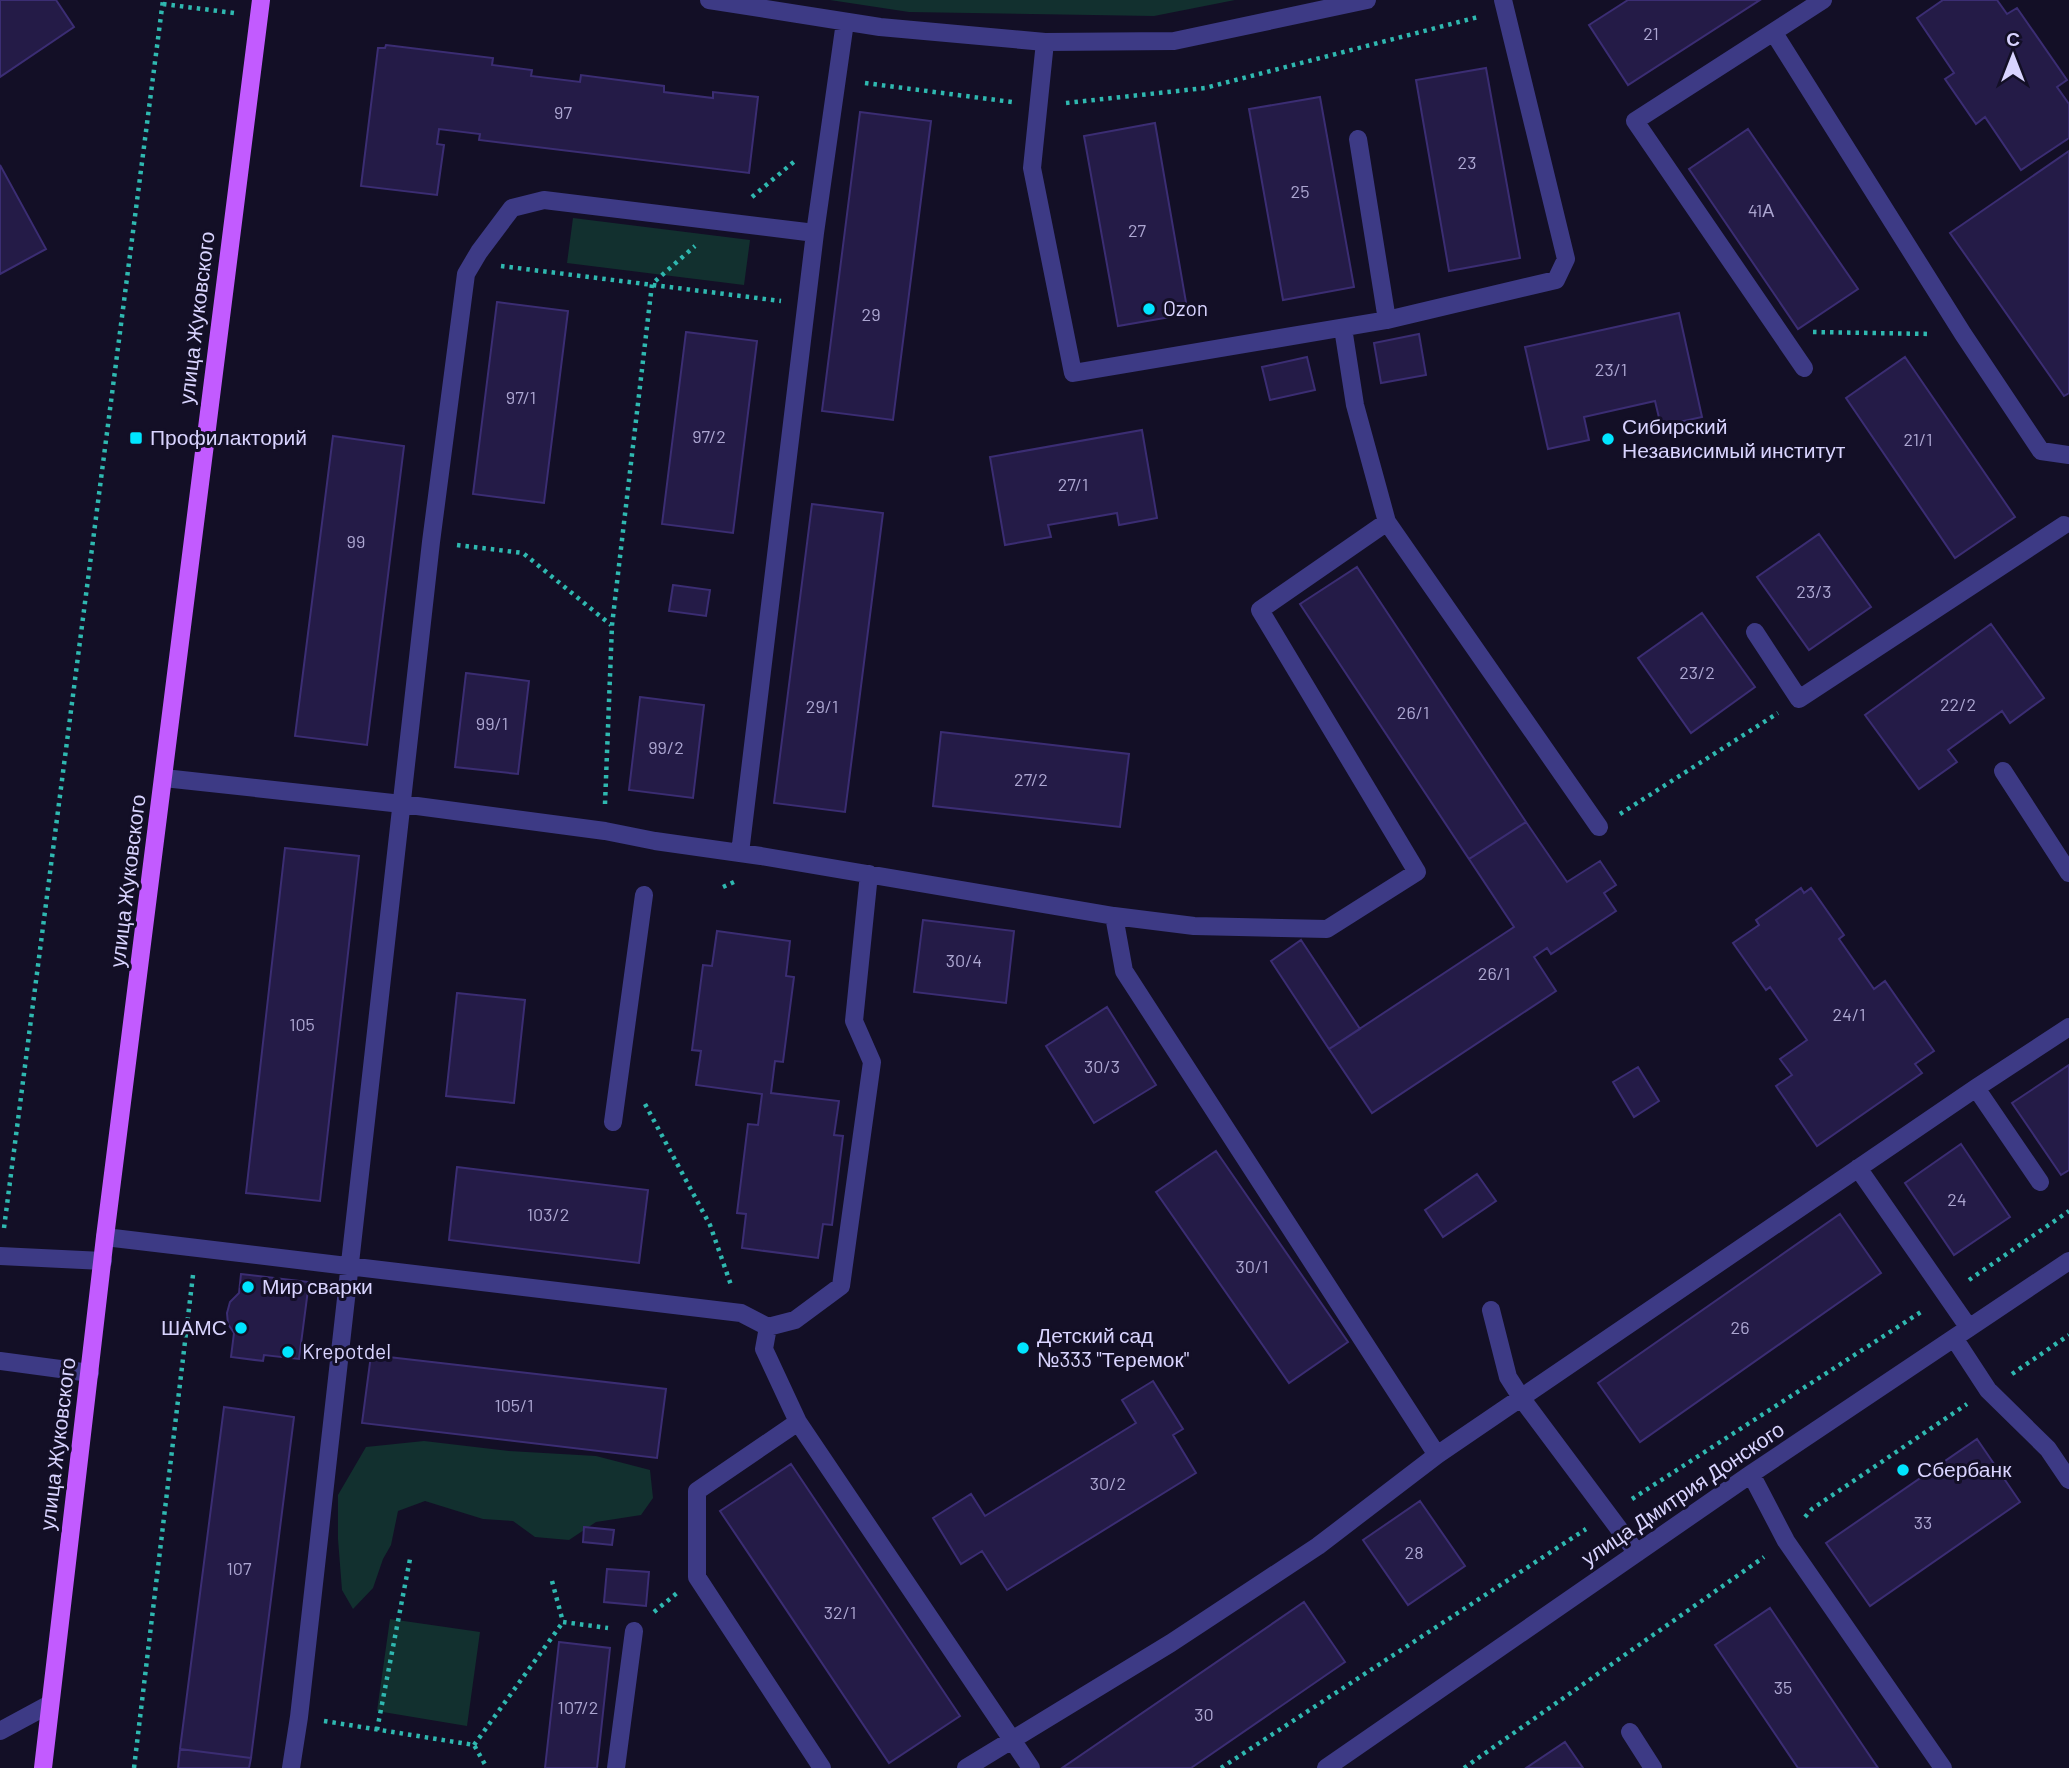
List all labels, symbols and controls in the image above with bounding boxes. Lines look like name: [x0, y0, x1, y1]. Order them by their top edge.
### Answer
north arrow: [1978, 21, 2048, 91]
house number: 21: [1643, 22, 1659, 44]
text: С: [2006, 27, 2020, 50]
house number: 97: [554, 101, 572, 123]
house number: 23: [1458, 151, 1476, 173]
house number: 25: [1291, 180, 1309, 202]
house number: 41А: [1748, 199, 1774, 221]
house number: 27: [1128, 219, 1147, 241]
street label: улица Жуковского: [172, 230, 219, 406]
place label: Ozon: [1163, 295, 1208, 320]
marker: Ozon: [1141, 301, 1157, 317]
house number: 29: [861, 303, 881, 325]
house number: 23/1: [1595, 358, 1627, 380]
house number: 97/1: [506, 386, 536, 408]
place label: Сибирский Независимый институт: [1622, 413, 1846, 462]
place label: Профилакторий: [150, 424, 307, 449]
house number: 97/2: [692, 425, 726, 447]
house number: 21/1: [1903, 428, 1933, 450]
marker: Профилакторий: [128, 430, 144, 446]
marker: Сибирский Независимый институт: [1600, 431, 1616, 447]
house number: 27/1: [1058, 473, 1088, 495]
house number: 99: [347, 530, 365, 552]
house number: 23/3: [1796, 580, 1832, 602]
house number: 23/2: [1679, 661, 1715, 683]
house number: 22/2: [1940, 693, 1976, 715]
house number: 29/1: [806, 695, 838, 717]
house number: 26/1: [1397, 701, 1429, 723]
house number: 99/1: [476, 712, 508, 734]
house number: 99/2: [648, 736, 684, 758]
house number: 27/2: [1014, 768, 1048, 790]
street label: улица Жуковского: [103, 793, 150, 969]
house number: 30/4: [946, 949, 982, 971]
house number: 26/1: [1478, 962, 1510, 984]
house number: 24/1: [1832, 1003, 1866, 1025]
house number: 105: [289, 1013, 315, 1035]
house number: 30/3: [1084, 1055, 1120, 1077]
house number: 24: [1947, 1188, 1967, 1210]
house number: 103/2: [527, 1203, 569, 1225]
house number: 30/1: [1236, 1255, 1268, 1277]
place label: Мир сварки: [262, 1273, 373, 1298]
marker: Мир сварки: [240, 1279, 256, 1295]
place label: ШАМС: [161, 1314, 227, 1339]
house number: 26: [1731, 1316, 1749, 1338]
marker: ШАМС: [233, 1320, 249, 1336]
place label: Детский сад №333 "Теремок": [1037, 1322, 1189, 1371]
place label: Krepotdel: [302, 1338, 391, 1363]
marker: Детский сад №333 "Теремок": [1015, 1340, 1031, 1356]
marker: Krepotdel: [280, 1344, 296, 1360]
street label: улица Жуковского: [33, 1356, 80, 1532]
house number: 105/1: [494, 1394, 534, 1416]
street label: улица Дмитрия Донского: [1576, 1416, 1788, 1570]
place label: Сбербанк: [1917, 1456, 2012, 1481]
marker: Сбербанк: [1895, 1462, 1911, 1478]
house number: 30/2: [1090, 1472, 1126, 1494]
house number: 33: [1914, 1511, 1932, 1533]
house number: 28: [1404, 1541, 1424, 1563]
house number: 107: [227, 1557, 252, 1579]
house number: 32/1: [824, 1601, 856, 1623]
house number: 35: [1774, 1676, 1792, 1698]
house number: 107/2: [558, 1696, 598, 1718]
house number: 30: [1194, 1703, 1214, 1725]

